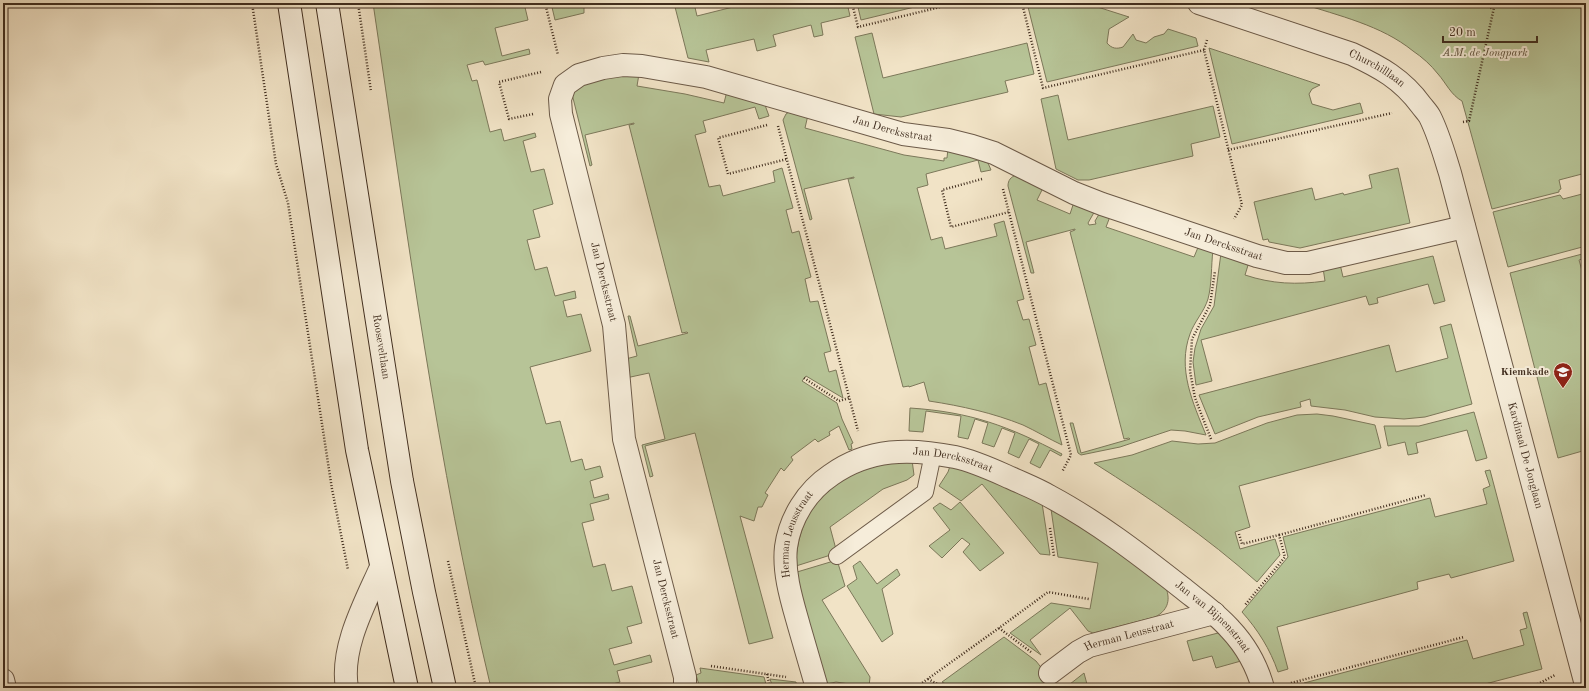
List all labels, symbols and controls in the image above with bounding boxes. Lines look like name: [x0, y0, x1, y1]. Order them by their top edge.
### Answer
scale bar: [1443, 18, 1537, 44]
text: 20 m: [1449, 27, 1476, 39]
street label: Churchilllaan: [1347, 48, 1407, 89]
park label: A.M. de Jongpark: [1441, 48, 1528, 59]
street label: Jan Dercksstraat: [852, 114, 933, 143]
street label: Jan Dercksstraat: [1183, 227, 1264, 263]
street label: Jan Dercksstraat: [588, 241, 618, 323]
street label: Rooseveltlaan: [370, 313, 391, 380]
school or university icon: Kiemkade: [1552, 361, 1574, 389]
place label: Kiemkade: [1500, 367, 1549, 378]
street label: Kardinaal De Jonglaan: [1506, 401, 1544, 510]
street label: Jan Dercksstraat: [912, 446, 994, 475]
street label: Herman Leusstraat: [780, 489, 816, 579]
street label: Jan Dercksstraat: [650, 558, 680, 640]
street label: Jan van Bijnenstraat: [1173, 579, 1252, 655]
street label: Herman Leusstraat: [1082, 618, 1175, 653]

